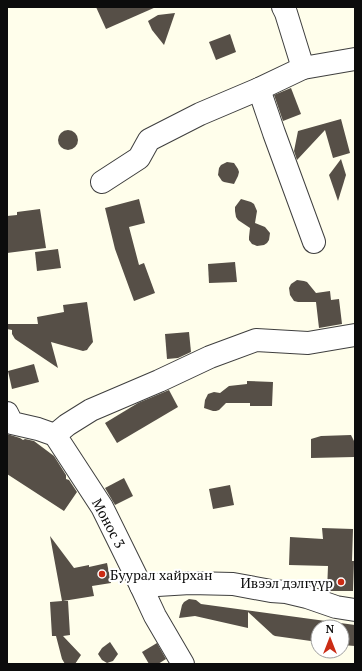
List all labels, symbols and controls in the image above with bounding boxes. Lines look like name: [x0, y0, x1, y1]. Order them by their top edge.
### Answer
street label: Монос 3: [88, 495, 130, 551]
place label: Буурал хайрхан: [110, 565, 213, 584]
marker: Буурал хайрхан: [97, 569, 107, 579]
place label: Ивээл дэлгүүр: [240, 573, 333, 592]
marker: Ивээл дэлгүүр: [336, 577, 346, 587]
north arrow: [310, 619, 350, 659]
text: N: [326, 622, 335, 636]

